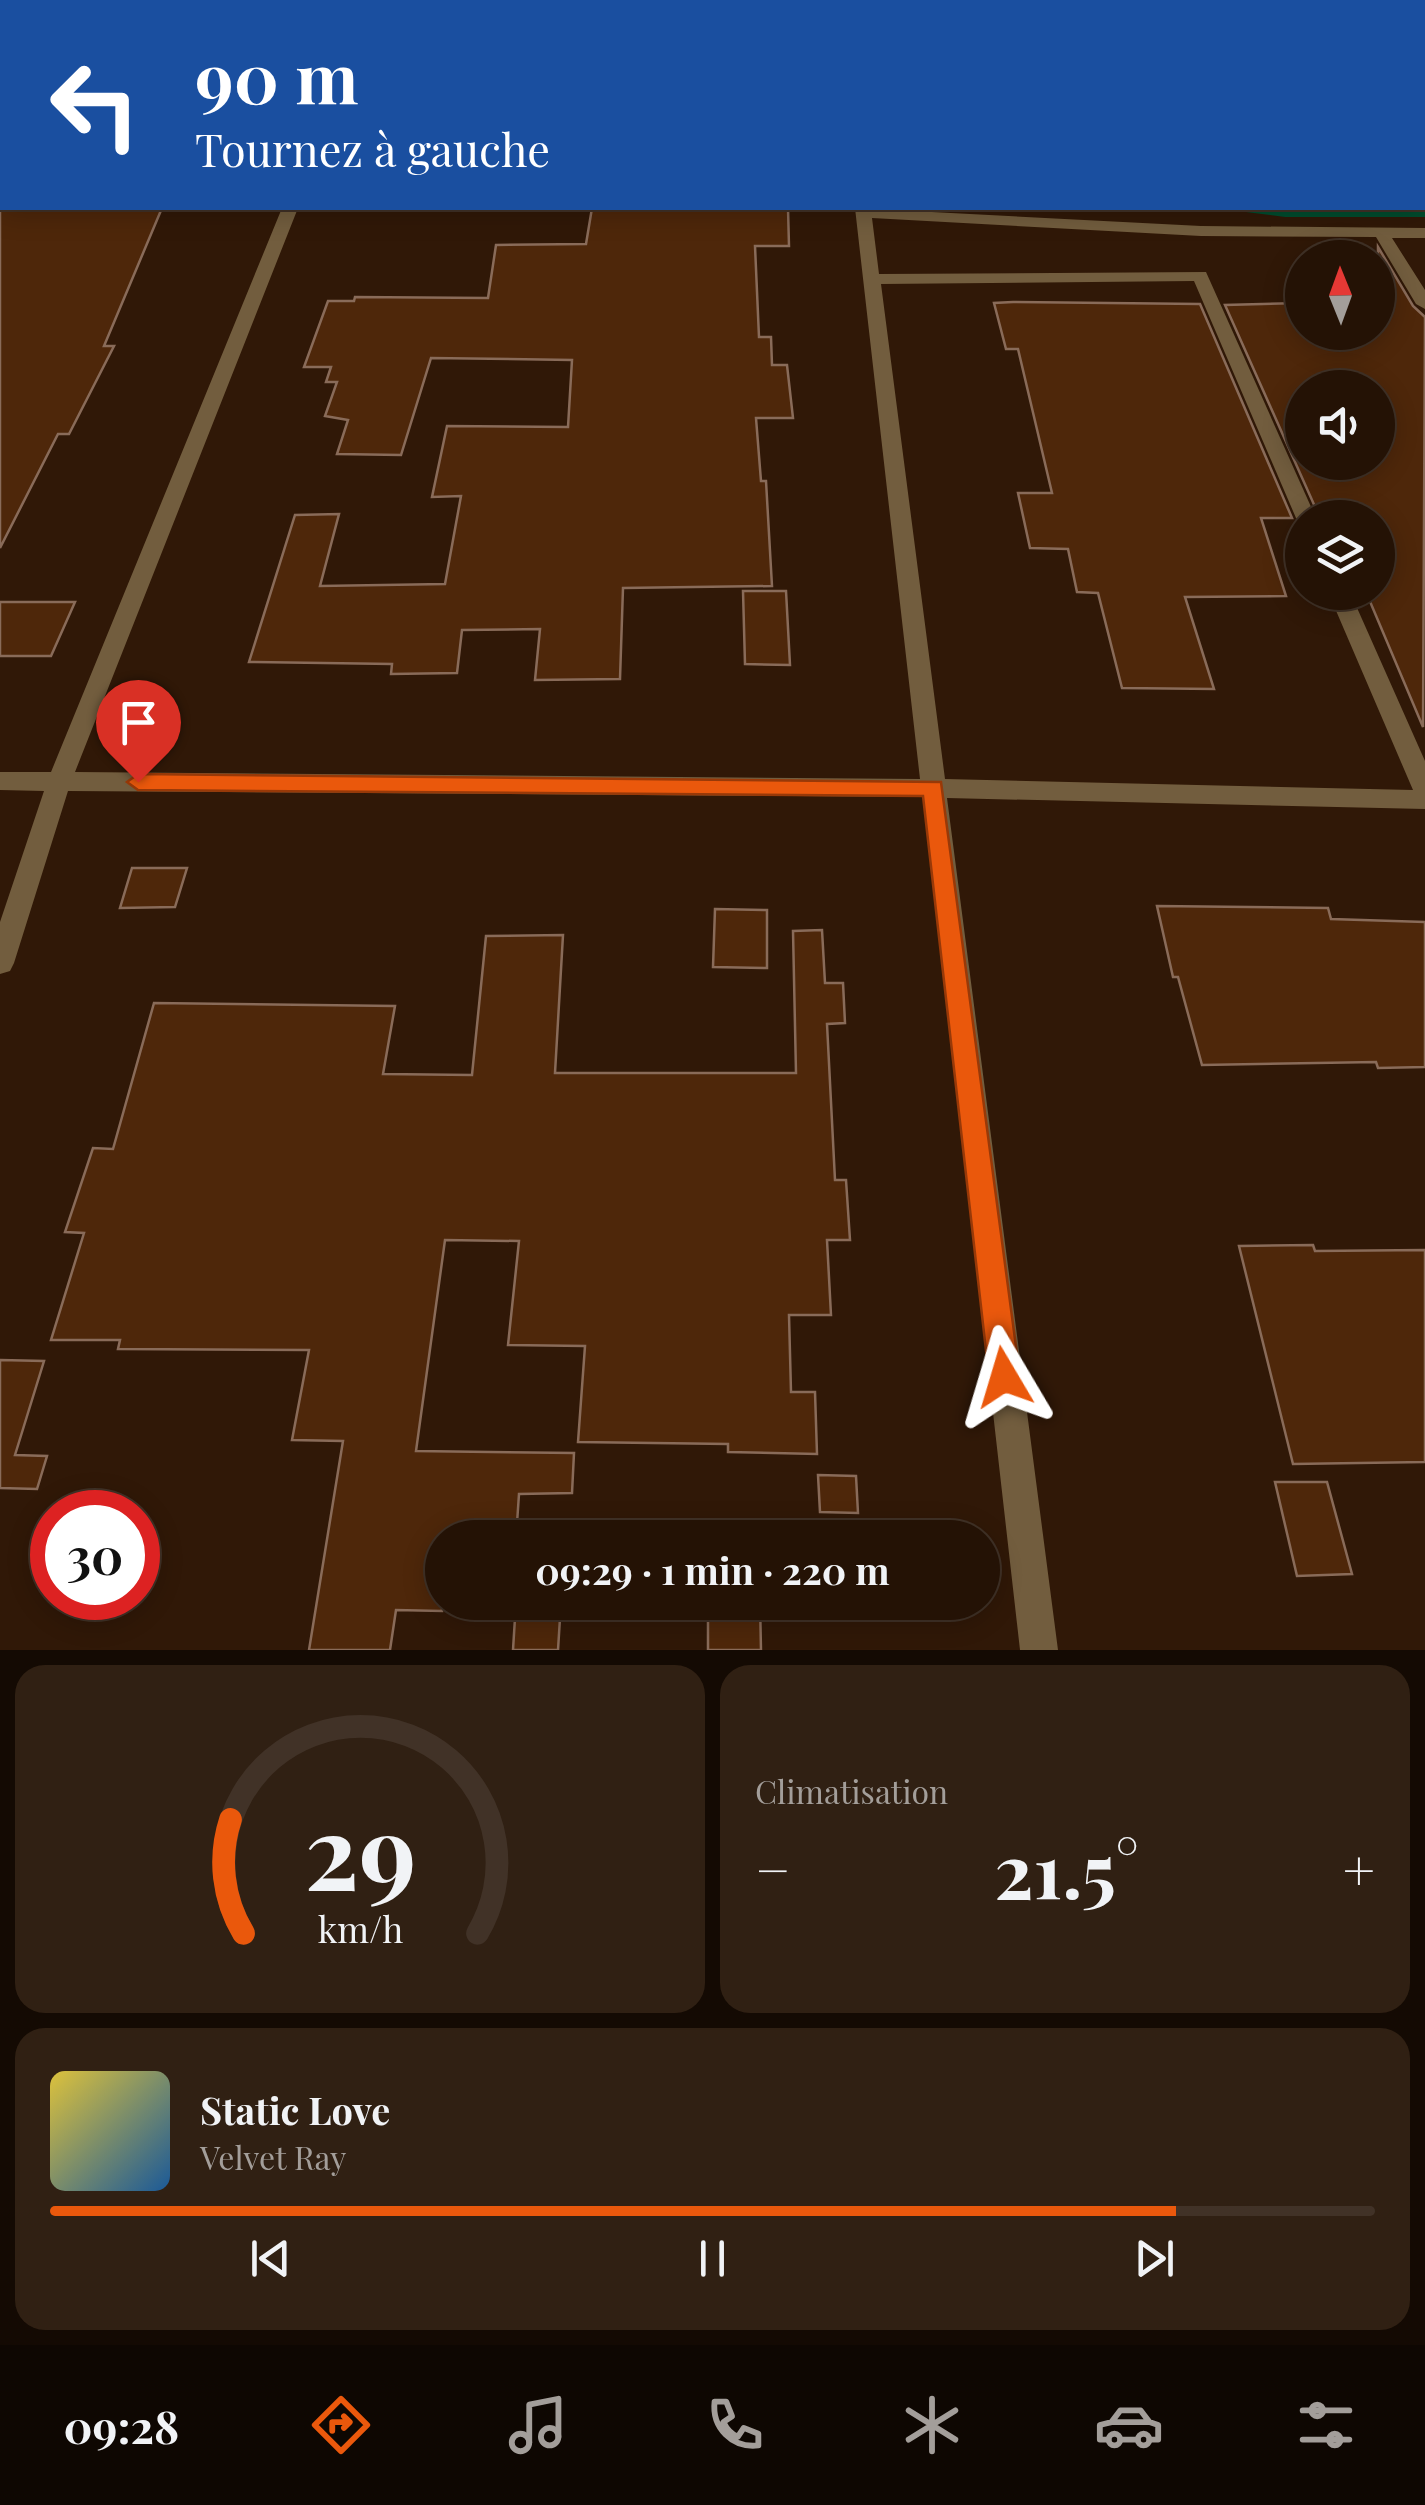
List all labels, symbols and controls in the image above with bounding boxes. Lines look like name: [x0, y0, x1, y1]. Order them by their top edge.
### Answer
text: 90 m: [195, 28, 359, 122]
icon: left: [30, 40, 160, 170]
text: Tournez à gauche: [195, 118, 550, 178]
north arrow: [1285, 240, 1395, 350]
map controls: [1285, 240, 1395, 610]
button: sound: [1285, 370, 1395, 480]
button: layers: [1285, 500, 1395, 610]
pin: [96, 680, 181, 783]
icon: arrive: [111, 695, 166, 750]
position arrow: [952, 1325, 1056, 1429]
speed limit sign: 30: [30, 1490, 160, 1620]
text: 09:29 · 1 min · 220 m: [535, 1544, 890, 1595]
text: Climatisation: [755, 1769, 948, 1812]
text: 29: [304, 1778, 416, 1917]
text: 21.5°: [994, 1818, 1139, 1918]
text: −: [755, 1831, 791, 1905]
text: +: [1343, 1831, 1375, 1905]
text: km/h: [317, 1904, 403, 1952]
text: Static Love: [200, 2084, 390, 2135]
text: Velvet Ray: [200, 2135, 347, 2178]
icon: previous: [243, 2231, 298, 2286]
icon: pause: [685, 2231, 740, 2286]
icon: next: [1127, 2231, 1182, 2286]
icon: directions: [306, 2390, 376, 2460]
icon: music: [503, 2390, 573, 2460]
icon: phone: [700, 2390, 770, 2460]
icon: climate: [897, 2390, 967, 2460]
icon: car: [1094, 2390, 1164, 2460]
icon: filters: [1291, 2390, 1361, 2460]
text: 09:28: [64, 2395, 179, 2455]

